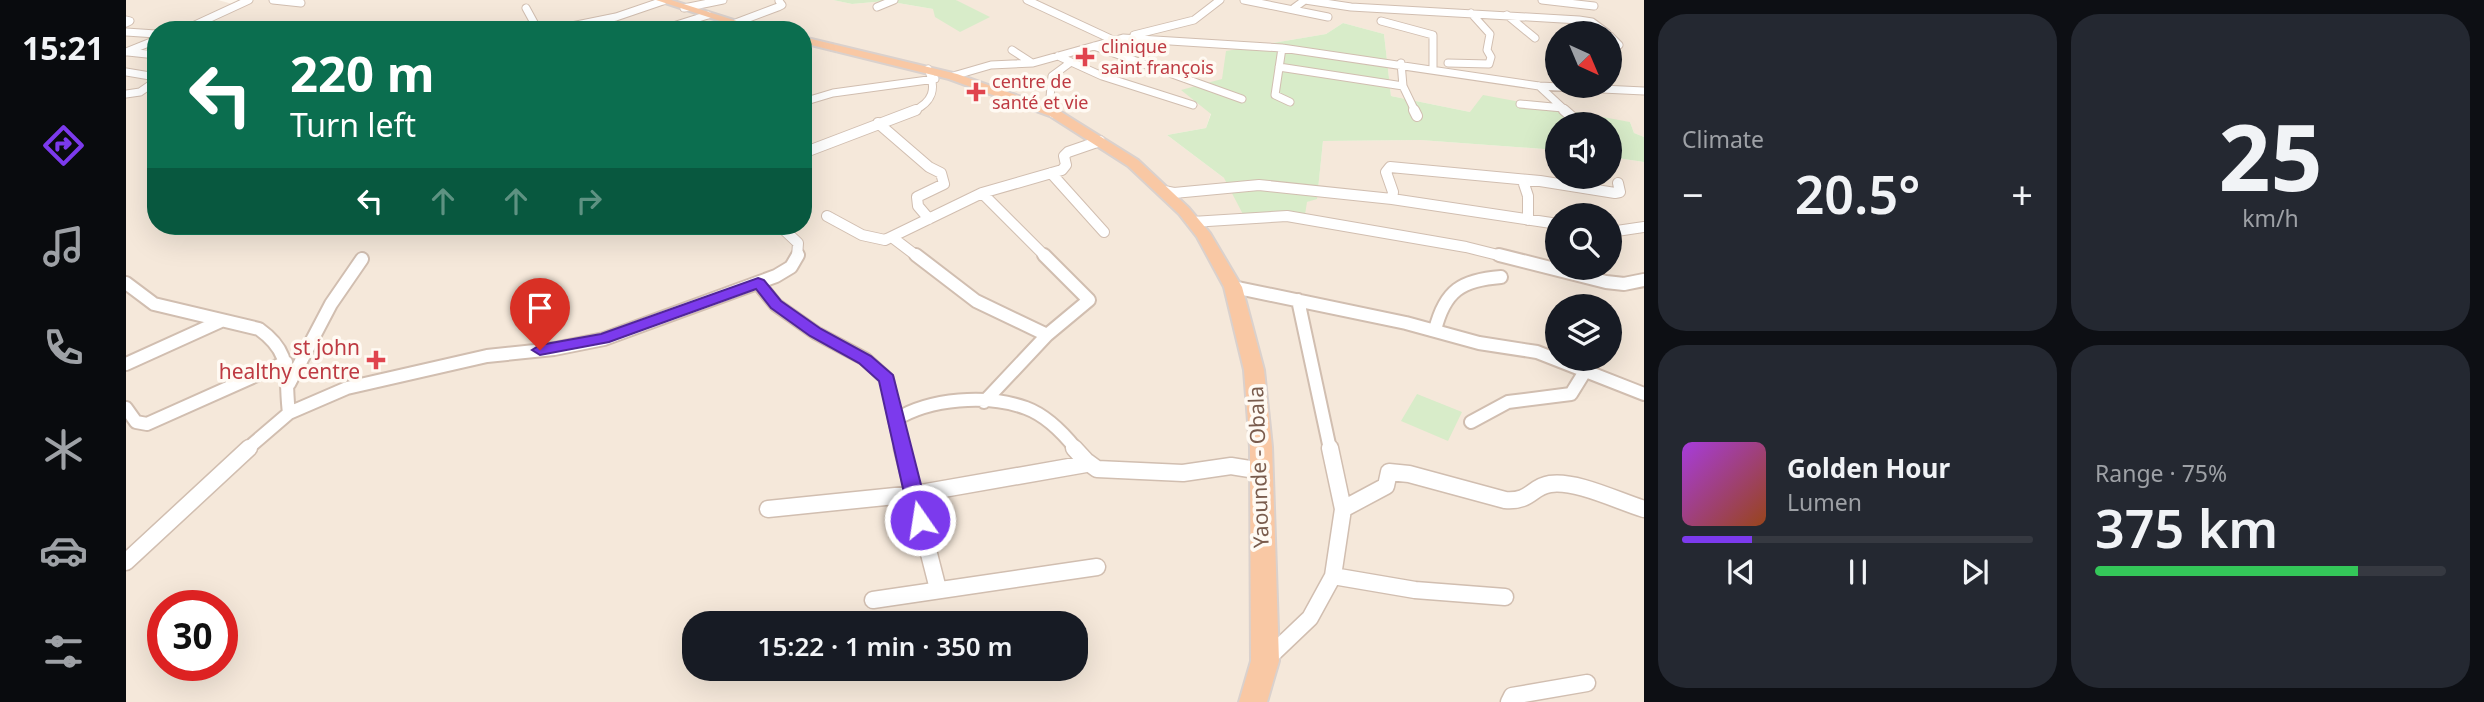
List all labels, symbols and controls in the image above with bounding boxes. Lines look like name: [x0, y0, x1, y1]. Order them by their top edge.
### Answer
north arrow: [1545, 21, 1622, 98]
map controls: [1545, 21, 1622, 371]
text: 15:21: [22, 26, 104, 69]
place label: clinique saint françois: [1101, 34, 1214, 79]
text: 220 m: [290, 40, 435, 106]
marker: clinique saint françois: [1075, 47, 1095, 67]
icon: left: [175, 49, 266, 140]
place label: centre de santé et vie: [992, 69, 1088, 114]
marker: centre de santé et vie: [966, 82, 986, 102]
text: 25: [2218, 94, 2323, 218]
text: Turn left: [290, 103, 416, 146]
button: sound: [1545, 112, 1622, 189]
icon: directions: [39, 121, 88, 170]
text: Climate: [1682, 123, 1764, 155]
text: 20.5°: [1795, 158, 1920, 229]
text: −: [1682, 168, 1704, 220]
text: +: [2011, 168, 2033, 220]
icon: left: [351, 182, 389, 220]
icon: ahead: [424, 182, 462, 220]
icon: ahead: [497, 182, 535, 220]
icon: right: [570, 182, 608, 220]
text: km/h: [2242, 202, 2299, 234]
button: search: [1545, 203, 1622, 280]
icon: music: [39, 222, 88, 271]
pin: [510, 278, 570, 350]
icon: arrive: [521, 289, 559, 327]
button: layers: [1545, 294, 1622, 371]
icon: phone: [39, 323, 88, 372]
place label: st john healthy centre: [219, 333, 360, 385]
marker: st john healthy centre: [366, 350, 386, 370]
street label: Yaounde - Obala: [1241, 386, 1275, 548]
icon: climate: [39, 425, 88, 474]
text: Golden Hour: [1787, 450, 1950, 486]
text: Range · 75%: [2095, 457, 2227, 489]
position arrow: [883, 483, 957, 557]
text: Lumen: [1787, 486, 1862, 518]
text: 375 km: [2095, 492, 2278, 563]
icon: car: [39, 526, 88, 575]
icon: previous: [1722, 553, 1760, 591]
icon: pause: [1839, 553, 1877, 591]
icon: next: [1956, 553, 1994, 591]
speed limit sign: 30: [147, 590, 238, 681]
icon: filters: [39, 627, 88, 676]
text: 15:22 · 1 min · 350 m: [758, 628, 1012, 664]

